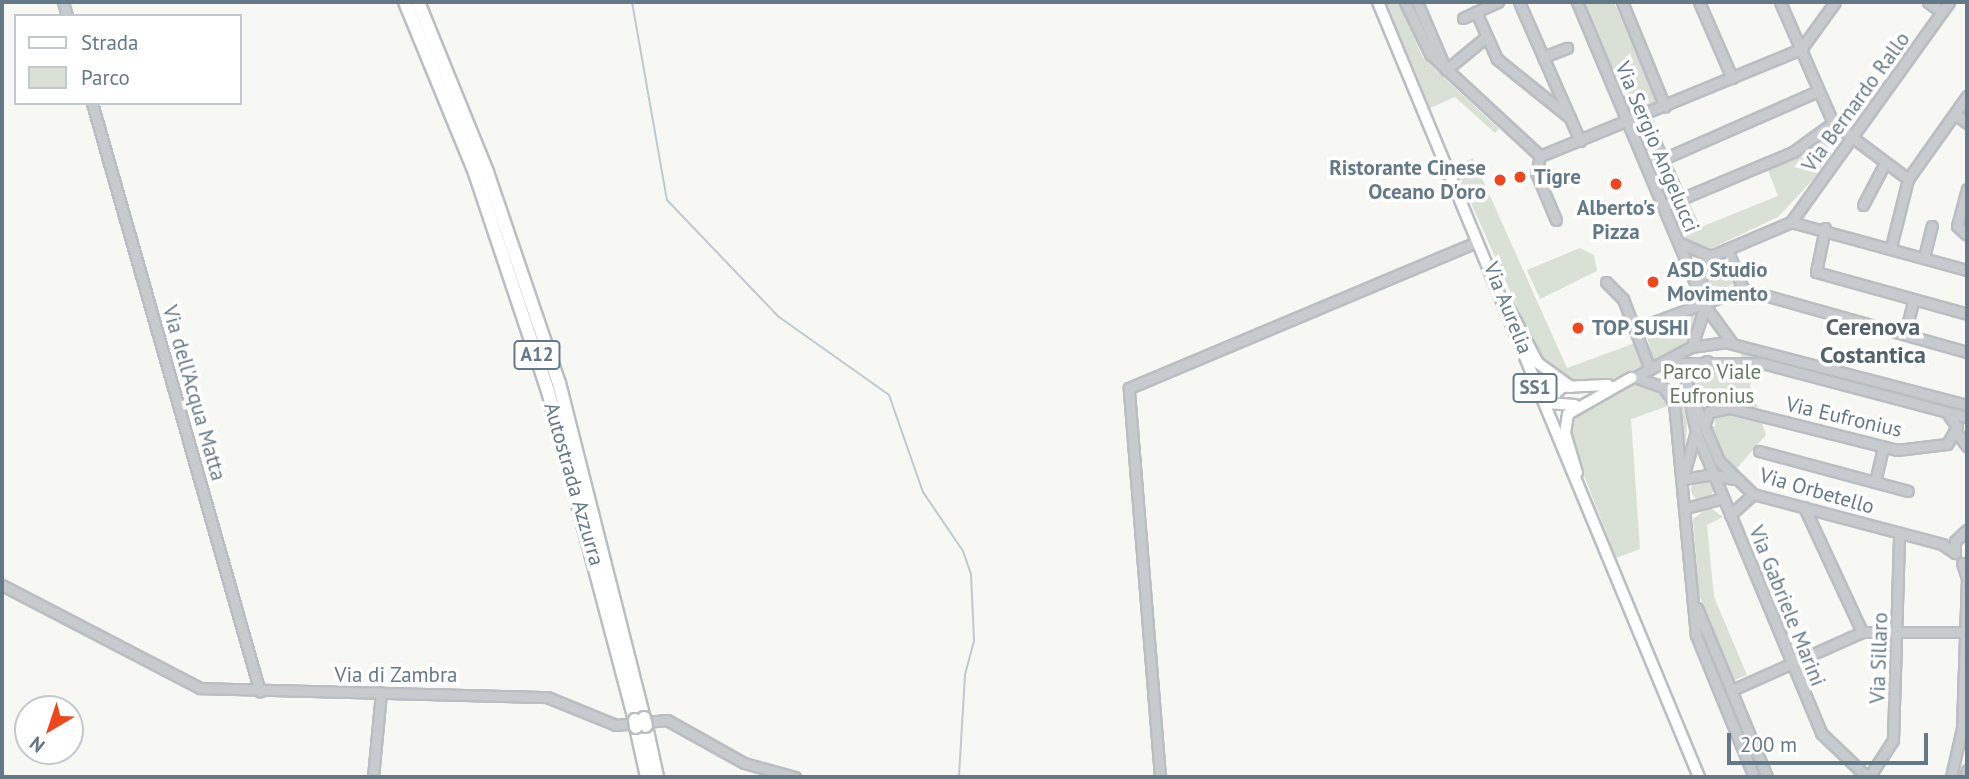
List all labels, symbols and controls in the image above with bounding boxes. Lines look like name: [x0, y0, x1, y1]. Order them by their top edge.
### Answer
legend: [14, 14, 242, 105]
street label: Via Bernardo Rallo: [1797, 27, 1915, 177]
text: Strada: [81, 29, 139, 56]
street label: Via Sergio Angelucci: [1610, 58, 1704, 236]
text: Parco: [81, 64, 130, 91]
place label: Ristorante Cinese Oceano D'oro: [1329, 155, 1486, 205]
place label: Tigre: [1534, 164, 1581, 190]
marker: Tigre: [1512, 169, 1528, 185]
marker: Ristorante Cinese Oceano D'oro: [1492, 172, 1508, 188]
marker: Alberto's Pizza: [1608, 176, 1624, 192]
place label: Alberto's Pizza: [1577, 195, 1655, 245]
place label: ASD Studio Movimento: [1667, 257, 1768, 307]
street label: Via Aurelia: [1478, 258, 1538, 358]
marker: ASD Studio Movimento: [1645, 274, 1661, 290]
street label: Via dell'Acqua Matta: [157, 302, 231, 484]
district label: Cerenova Costantica: [1820, 313, 1926, 369]
place label: TOP SUSHI: [1592, 315, 1690, 341]
marker: TOP SUSHI: [1570, 320, 1586, 336]
road number: A12: [512, 340, 562, 370]
park label: Parco Viale Eufronius: [1662, 359, 1762, 409]
road number: SS1: [1512, 372, 1558, 404]
street label: Via Eufronius: [1783, 391, 1905, 443]
street label: Autostrada Azzurra: [539, 399, 609, 569]
street label: Via Orbetello: [1757, 463, 1877, 519]
street label: Via Gabriele Marini: [1743, 522, 1831, 690]
street label: Via Sillaro: [1865, 612, 1893, 704]
street label: Via di Zambra: [334, 662, 458, 688]
north arrow: [14, 695, 84, 765]
scale bar: [1731, 720, 1932, 764]
text: 200 m: [1740, 731, 1797, 758]
text: N: [25, 732, 49, 758]

